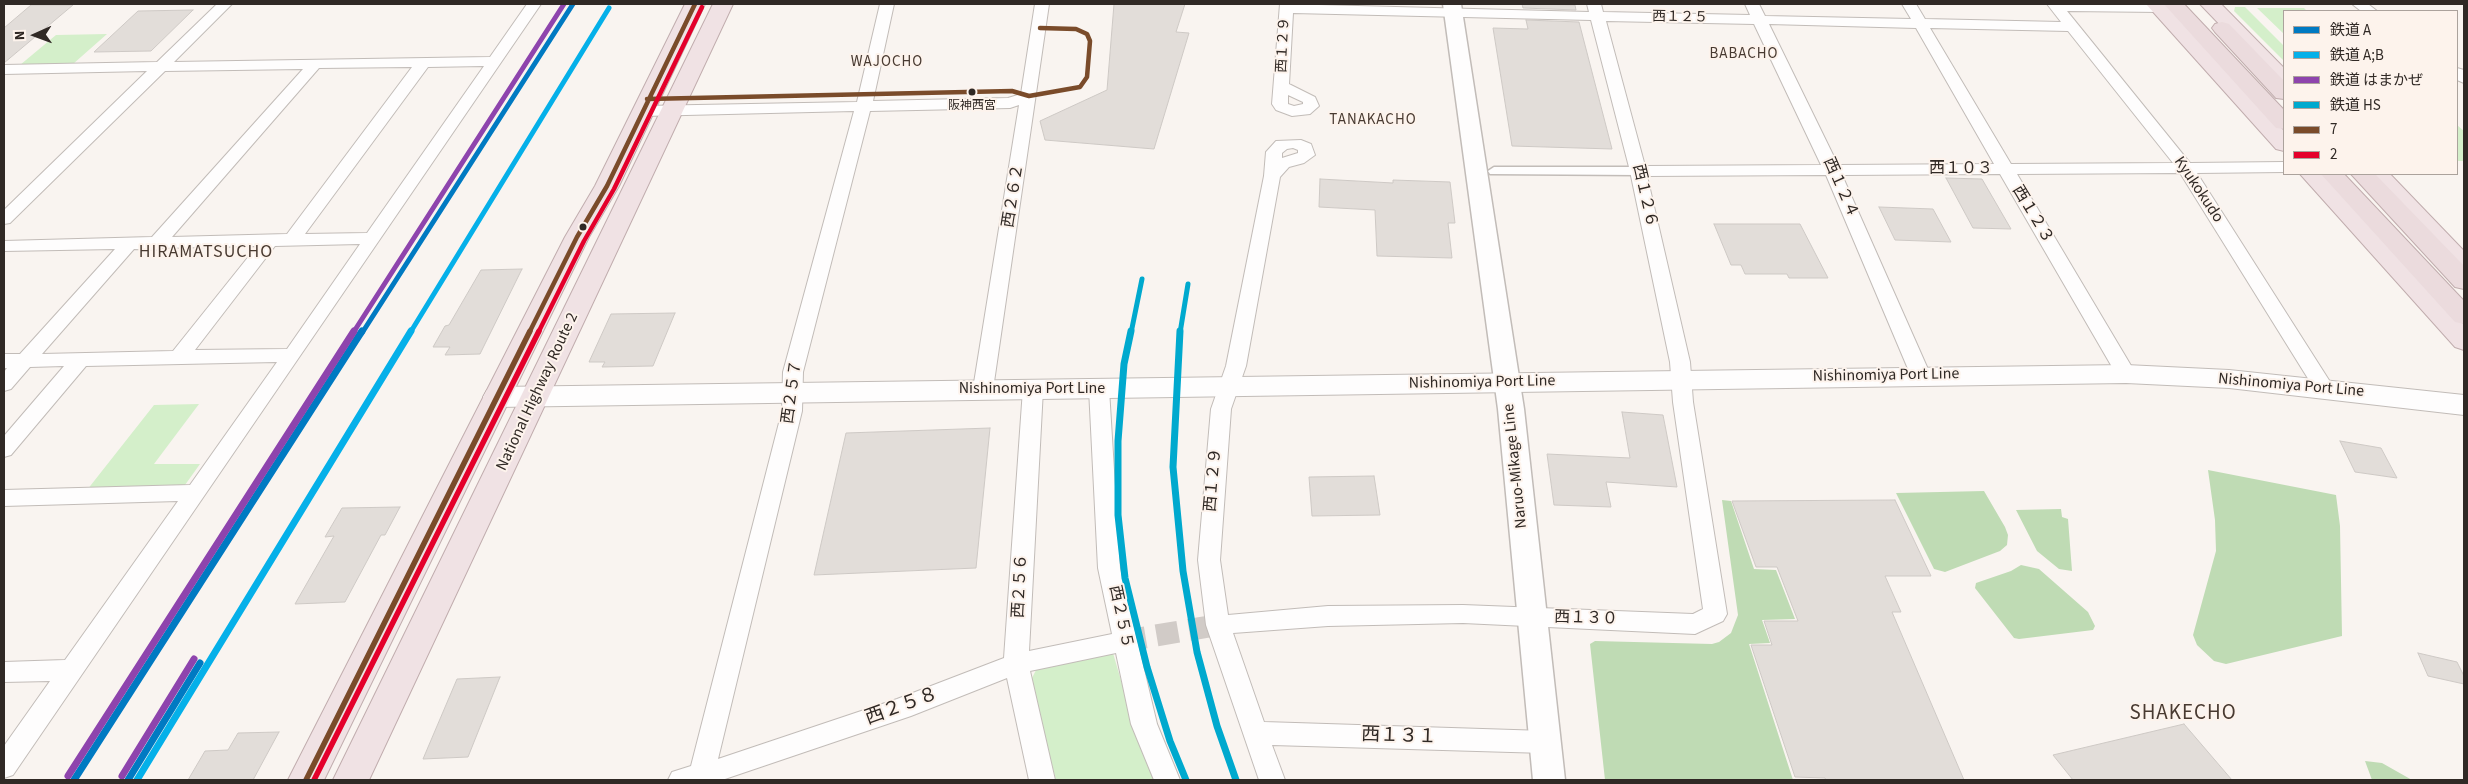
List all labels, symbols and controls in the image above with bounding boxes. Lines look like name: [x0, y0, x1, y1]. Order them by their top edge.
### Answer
street label: 西１２５: [1652, 9, 1708, 27]
north arrow: [10, 10, 60, 60]
legend: [2283, 10, 2458, 175]
street label: 西１２９: [1274, 17, 1294, 73]
text: 鉄道 A: [2330, 20, 2371, 41]
text: N: [10, 31, 30, 41]
text: 鉄道 A;B: [2330, 45, 2384, 66]
district label: BABACHO: [1709, 46, 1779, 64]
district label: WAJOCHO: [850, 54, 924, 72]
text: 鉄道 はまかぜ: [2330, 70, 2423, 91]
marker: 阪神西宮: [967, 87, 977, 97]
text: 鉄道 HS: [2330, 95, 2381, 116]
place label: 阪神西宮: [948, 99, 996, 113]
district label: TANAKACHO: [1328, 112, 1418, 130]
text: 7: [2330, 119, 2337, 140]
text: 2: [2330, 144, 2337, 165]
street label: Kyukokudo: [2169, 153, 2227, 227]
street label: 西１２４: [1818, 155, 1862, 221]
street label: 西１０３: [1929, 159, 1993, 179]
street label: 西２６２: [1000, 163, 1028, 229]
street label: 西１２６: [1627, 163, 1661, 229]
street label: 西１２３: [2007, 183, 2057, 247]
unlabelled marker: [578, 222, 588, 232]
district label: HIRAMATSUCHO: [137, 242, 275, 264]
street label: National Highway Route 2: [493, 310, 583, 474]
street label: 西２５７: [779, 359, 807, 425]
street label: Nishinomiya Port Line: [1813, 365, 1959, 387]
street label: Nishinomiya Port Line: [2217, 370, 2365, 402]
street label: Nishinomiya Port Line: [1409, 372, 1555, 394]
street label: Nishinomiya Port Line: [959, 379, 1105, 399]
street label: Naruo-Mikage Line: [1500, 403, 1532, 529]
street label: 西１２９: [1202, 447, 1226, 513]
street label: 西２５６: [1010, 554, 1032, 618]
street label: 西２５５: [1104, 584, 1136, 650]
street label: 西１３０: [1554, 608, 1618, 630]
street label: 西２５８: [862, 683, 942, 731]
district label: SHAKECHO: [2128, 701, 2238, 727]
street label: 西１３１: [1361, 724, 1437, 750]

